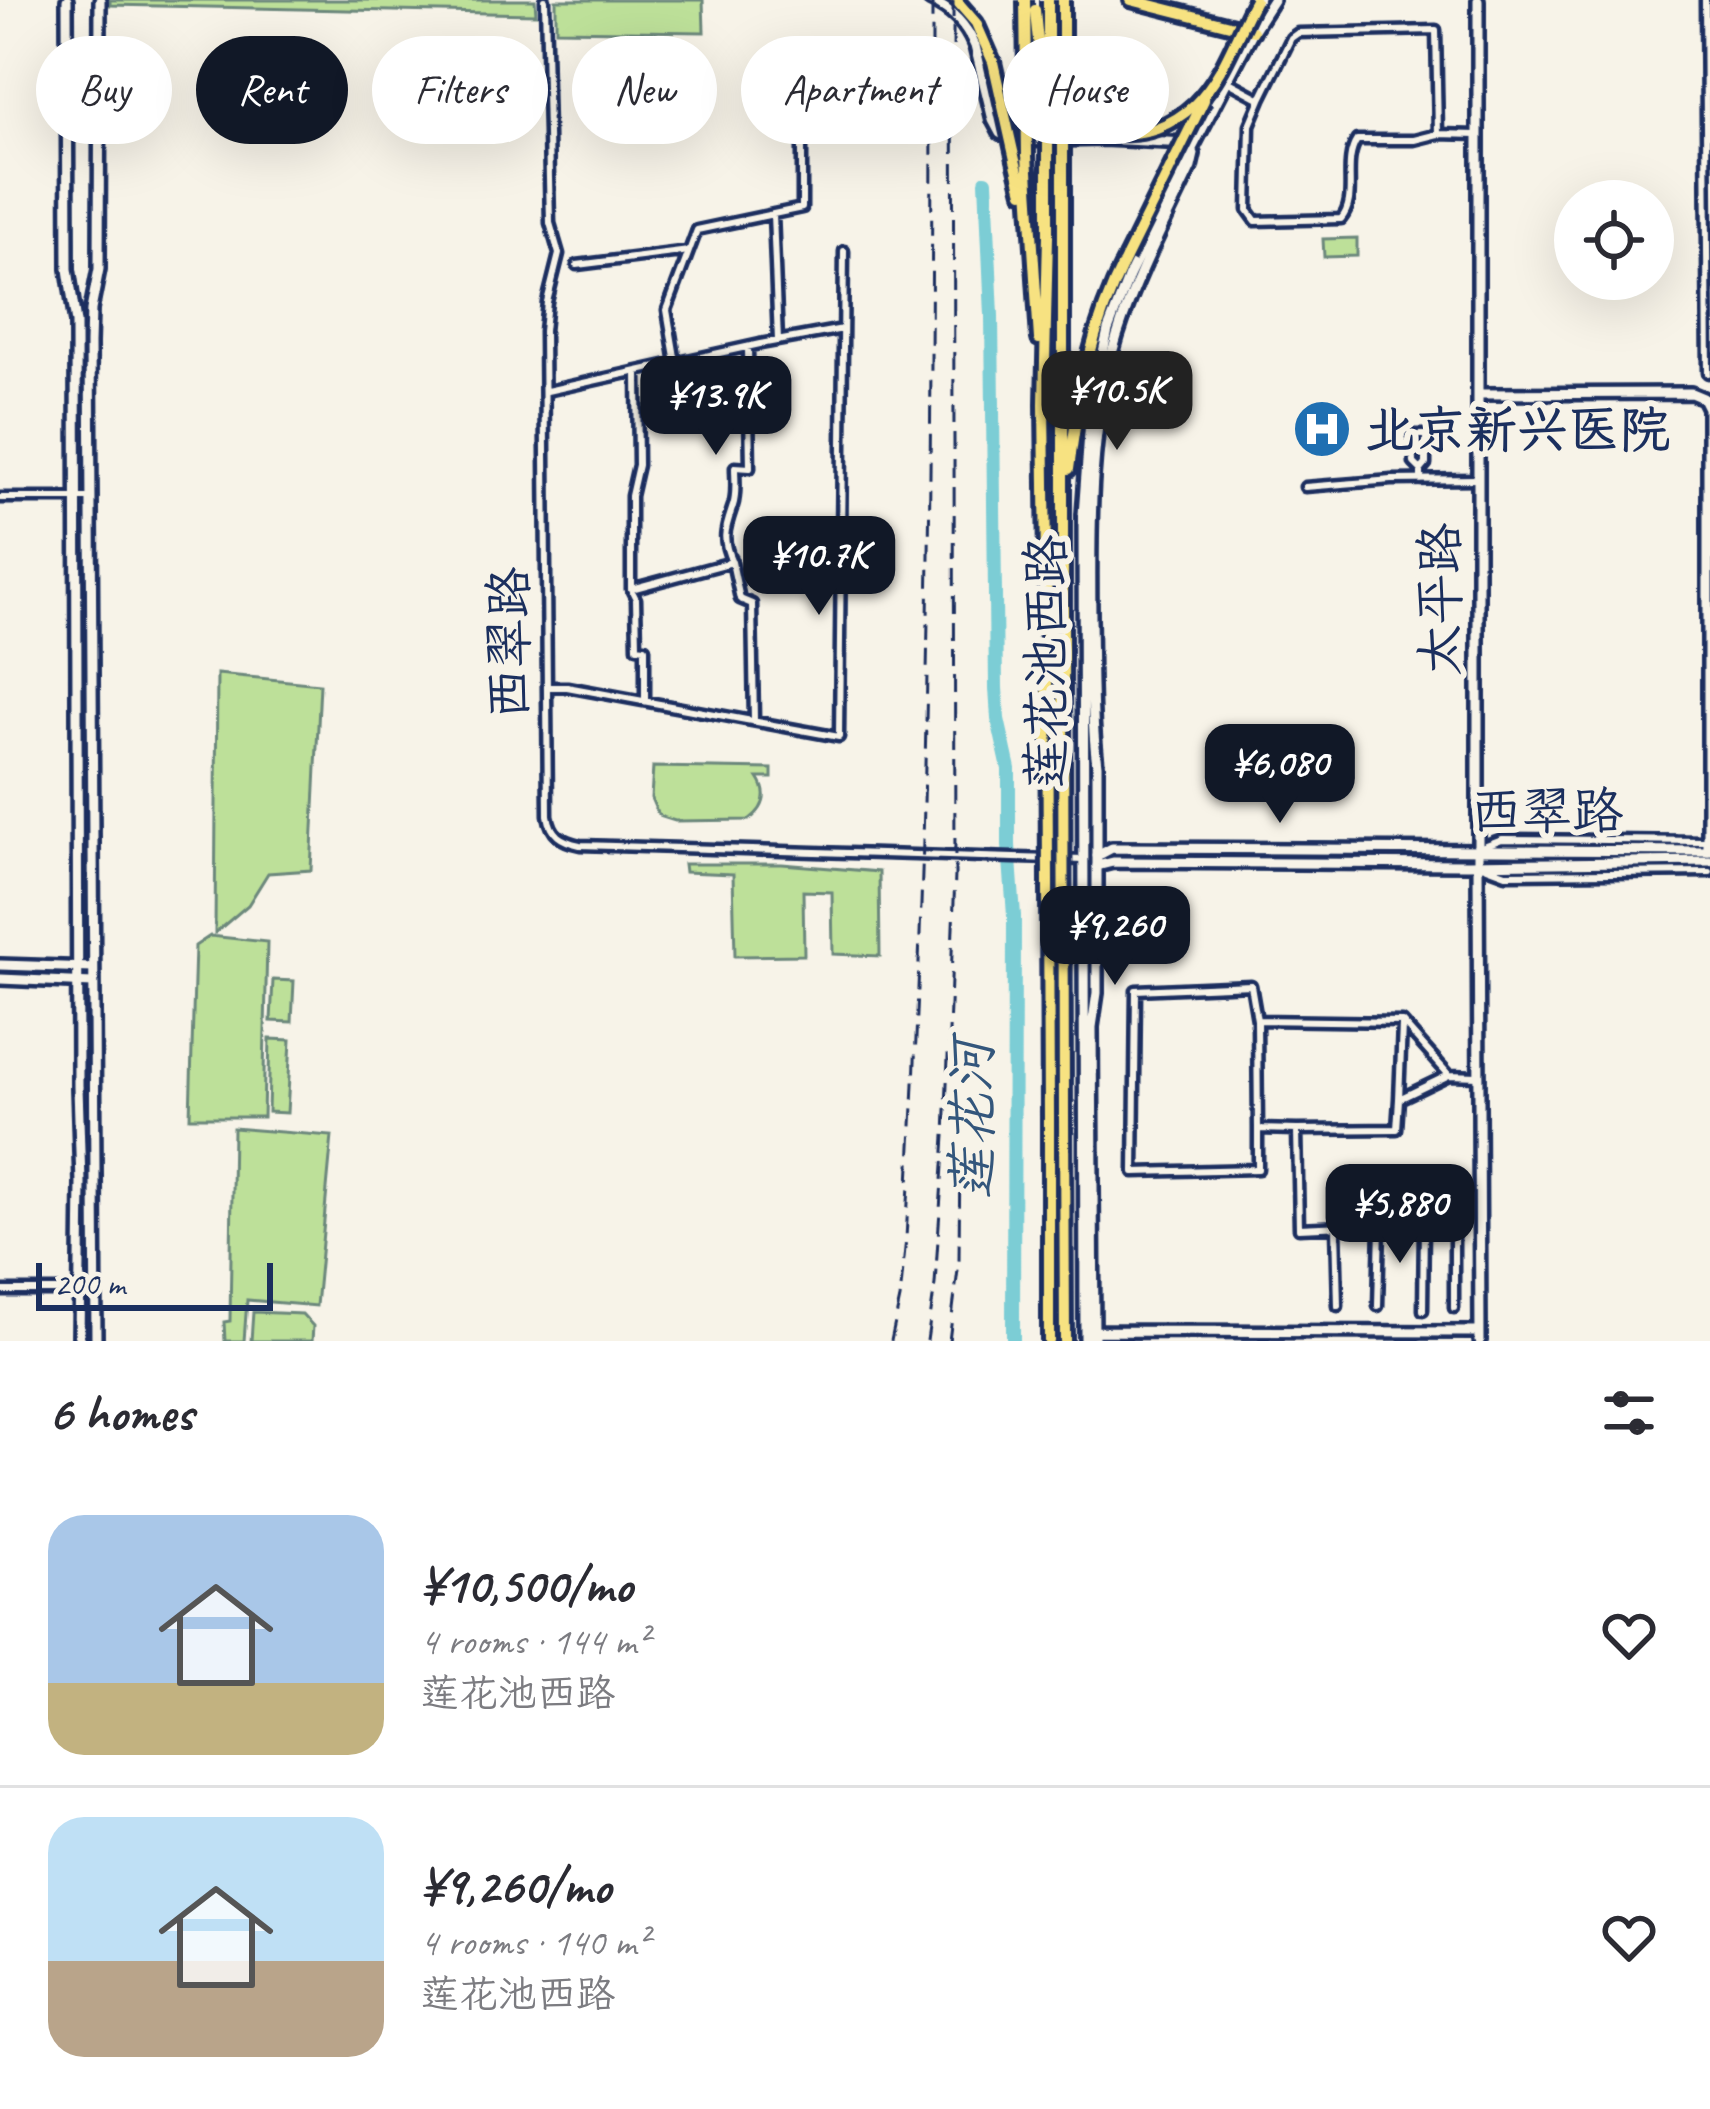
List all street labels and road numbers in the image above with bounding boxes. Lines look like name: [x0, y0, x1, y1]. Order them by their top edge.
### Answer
street label: 太平路: [1408, 522, 1472, 676]
street label: 莲花池西路: [1014, 534, 1078, 790]
street label: 西翠路: [477, 566, 541, 720]
street label: 西翠路: [1470, 779, 1624, 843]

